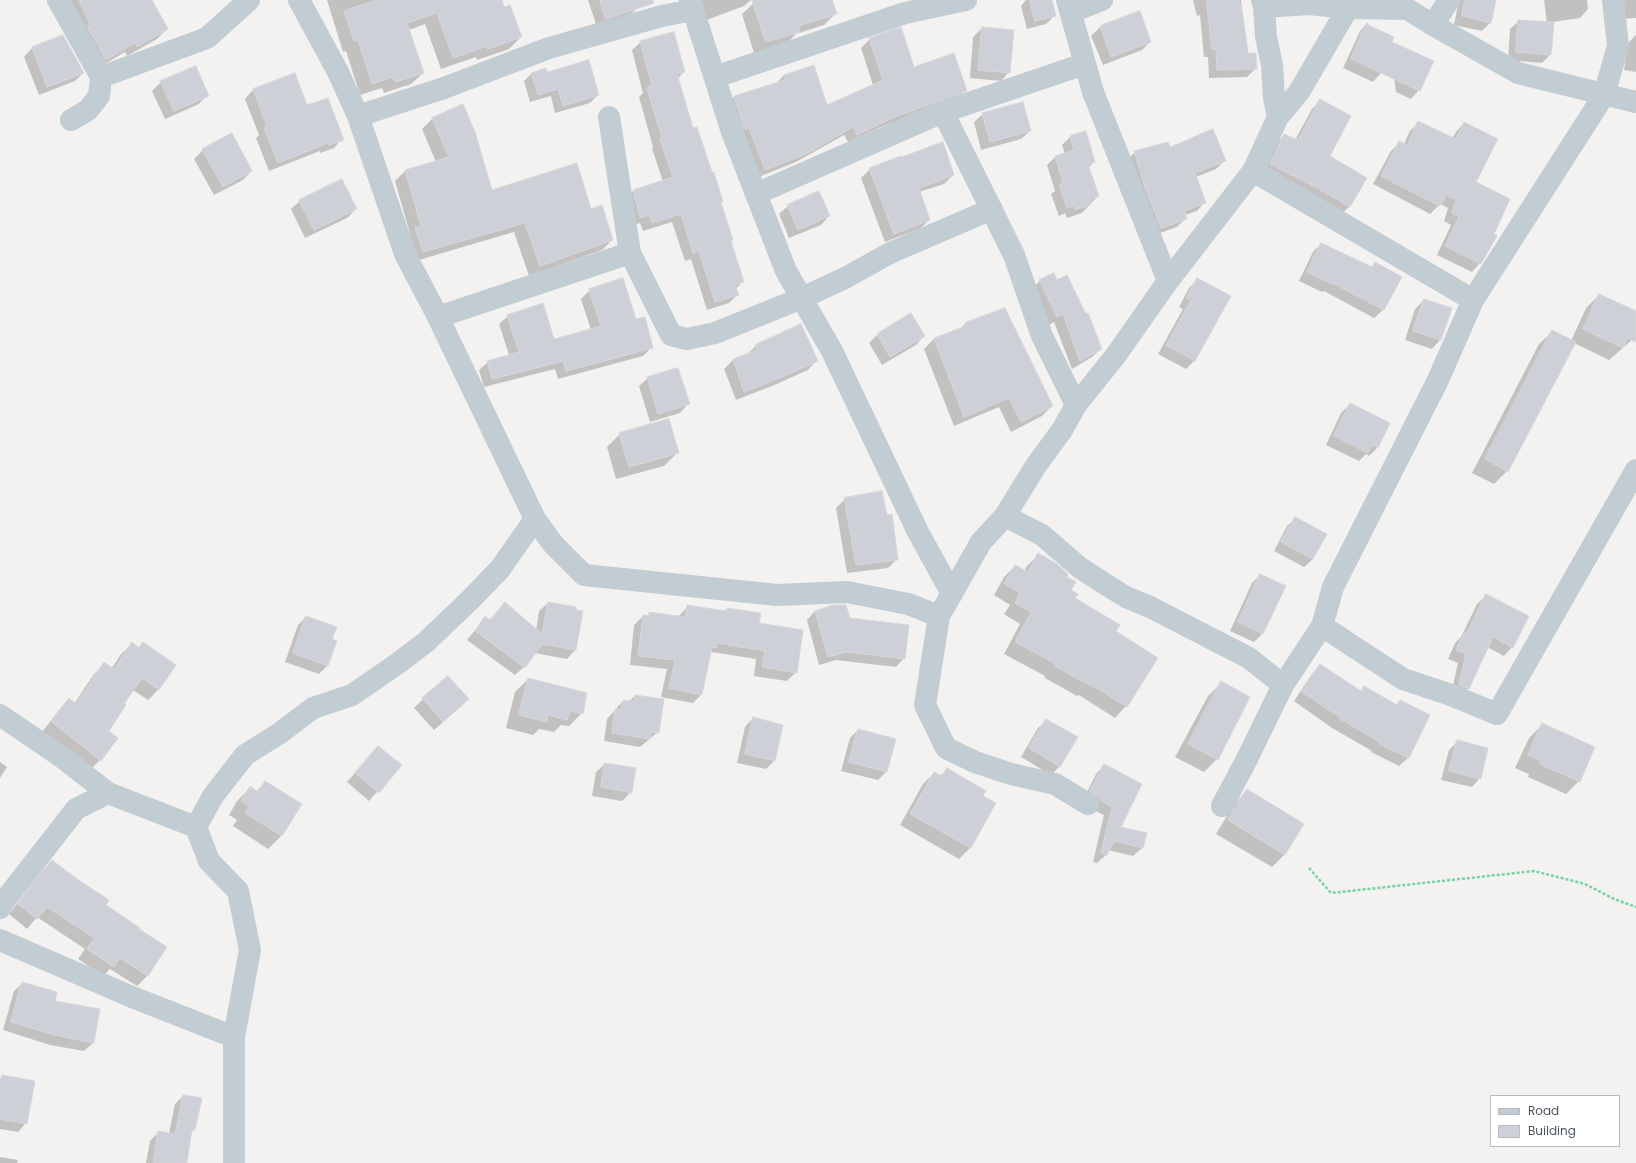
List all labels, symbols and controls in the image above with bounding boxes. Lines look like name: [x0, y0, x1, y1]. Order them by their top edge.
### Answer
legend: [1490, 1095, 1620, 1147]
text: Road: [1528, 1102, 1559, 1119]
text: Building: [1528, 1122, 1576, 1139]

